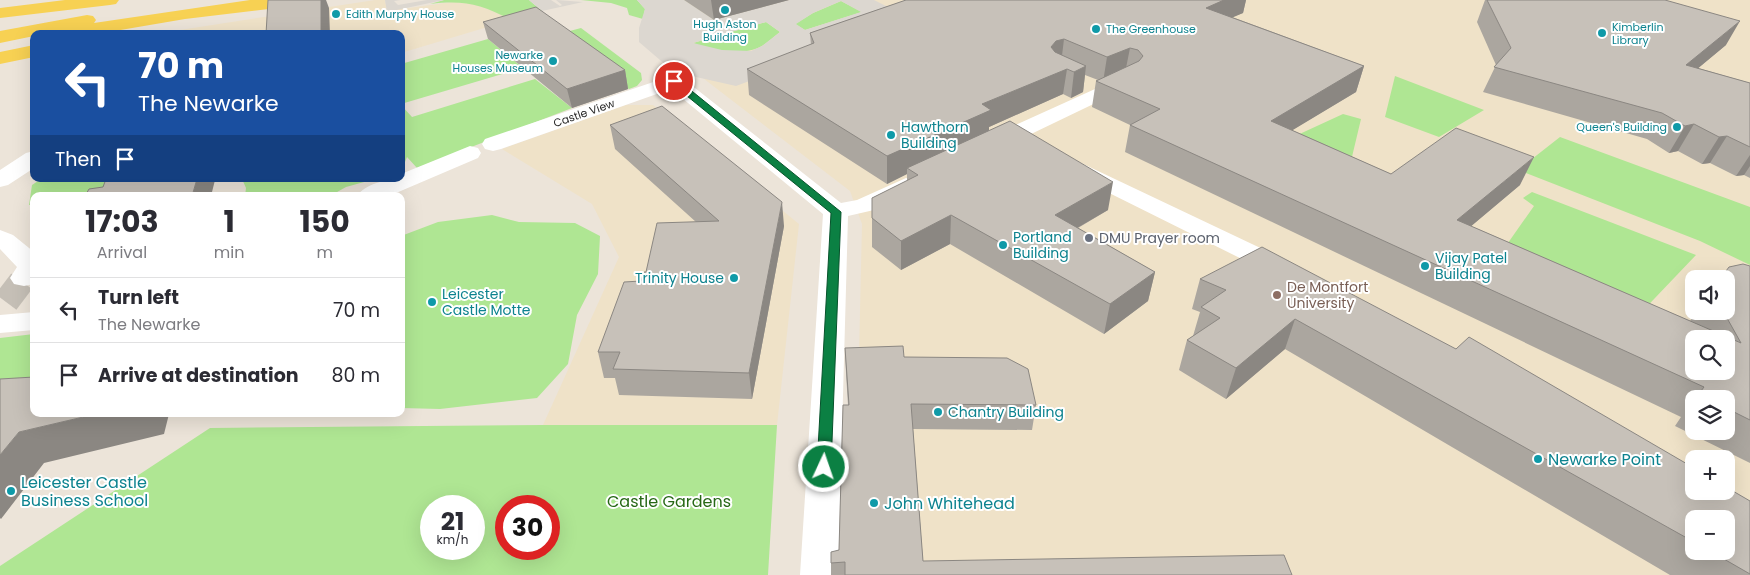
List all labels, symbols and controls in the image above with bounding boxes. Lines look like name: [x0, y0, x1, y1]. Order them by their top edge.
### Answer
marker: Hugh Aston Building: [719, 4, 731, 16]
place label: Edith Murphy House: [346, 6, 454, 22]
marker: Edith Murphy House: [330, 8, 342, 20]
place label: Hugh Aston Building: [693, 16, 757, 45]
place label: Kimberlin Library: [1612, 19, 1663, 48]
place label: The Greenhouse: [1106, 21, 1196, 37]
marker: The Greenhouse: [1090, 23, 1102, 35]
marker: Kimberlin Library: [1596, 27, 1608, 39]
text: 70 m: [138, 41, 224, 90]
place label: Newarke Houses Museum: [453, 47, 543, 76]
icon: left: [55, 50, 120, 115]
marker: Newarke Houses Museum: [547, 55, 559, 67]
pin: [653, 60, 695, 102]
icon: arrive: [660, 67, 688, 95]
text: The Newarke: [138, 88, 279, 119]
street label: Castle View: [551, 95, 617, 131]
place label: Hawthorn Building: [901, 117, 969, 153]
place label: Queen's Building: [1576, 119, 1667, 135]
marker: Queen's Building: [1671, 121, 1683, 133]
marker: Hawthorn Building: [885, 129, 897, 141]
icon: arrive: [111, 145, 139, 173]
text: Then: [55, 146, 101, 173]
text: 17:03: [85, 200, 159, 243]
text: 1: [223, 200, 235, 243]
text: 150: [300, 200, 350, 243]
place label: Portland Building: [1013, 227, 1072, 263]
place label: DMU Prayer room: [1099, 228, 1220, 248]
marker: DMU Prayer room: [1083, 232, 1095, 244]
marker: Portland Building: [997, 239, 1009, 251]
text: Arrival: [97, 241, 147, 264]
text: min: [214, 241, 244, 264]
text: m: [316, 241, 333, 264]
place label: Vijay Patel Building: [1435, 248, 1507, 284]
marker: Vijay Patel Building: [1419, 260, 1431, 272]
place label: Trinity House: [635, 268, 724, 288]
map controls: [1685, 270, 1735, 560]
button: sound: [1685, 270, 1735, 320]
marker: Trinity House: [728, 272, 740, 284]
place label: De Montfort University: [1287, 277, 1368, 313]
text: Turn left: [98, 284, 179, 311]
place label: Leicester Castle Motte: [442, 284, 531, 320]
marker: De Montfort University: [1271, 289, 1283, 301]
icon: left: [55, 296, 83, 324]
marker: Leicester Castle Motte: [426, 296, 438, 308]
text: 70 m: [333, 297, 380, 324]
text: The Newarke: [98, 313, 200, 336]
button: search: [1685, 330, 1735, 380]
icon: arrive: [55, 361, 83, 389]
text: Arrive at destination: [98, 362, 299, 389]
text: 80 m: [331, 362, 380, 389]
button: layers: [1685, 390, 1735, 440]
place label: Chantry Building: [948, 402, 1064, 422]
marker: Chantry Building: [932, 406, 944, 418]
position arrow: [797, 440, 849, 492]
place label: Newarke Point: [1548, 448, 1661, 471]
button: +: [1685, 450, 1735, 500]
marker: Newarke Point: [1532, 453, 1544, 465]
place label: Leicester Castle Business School: [21, 471, 148, 512]
marker: Leicester Castle Business School: [5, 485, 17, 497]
park label: Castle Gardens: [607, 490, 731, 513]
place label: John Whitehead: [884, 492, 1015, 515]
speed limit sign: 30: [495, 495, 560, 560]
marker: John Whitehead: [868, 497, 880, 509]
text: 21: [441, 504, 464, 539]
button: −: [1685, 510, 1735, 560]
text: km/h: [437, 531, 468, 548]

